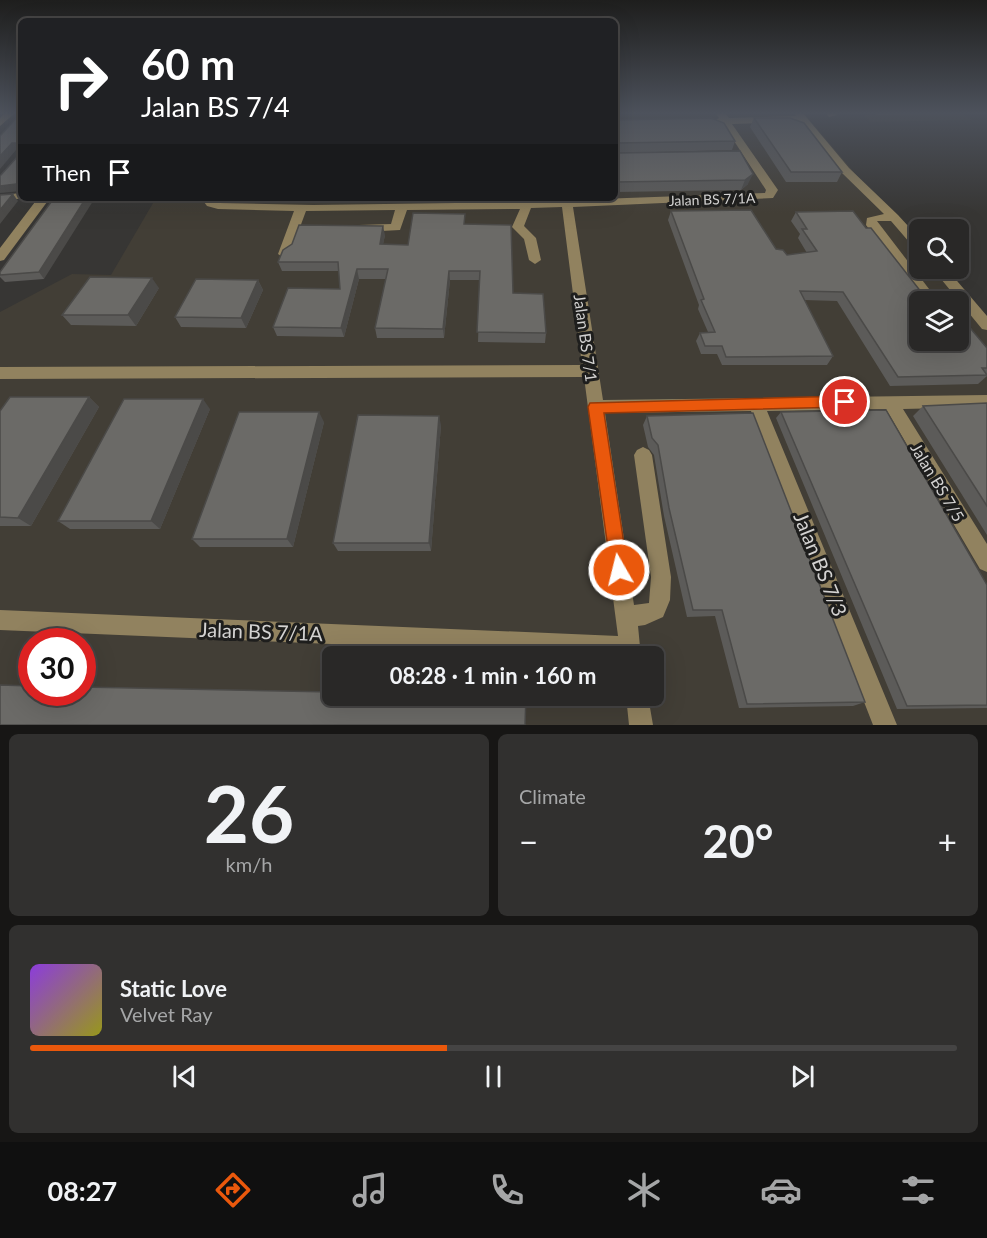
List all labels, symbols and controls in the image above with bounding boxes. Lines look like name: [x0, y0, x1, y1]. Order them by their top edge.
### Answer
text: 60 m: [141, 39, 235, 89]
icon: right: [42, 42, 120, 120]
text: Jalan BS 7/4: [141, 90, 290, 123]
icon: arrive: [103, 156, 136, 189]
text: Then: [42, 159, 91, 186]
street label: Jalan BS 7/1A: [668, 189, 756, 209]
map controls: [909, 219, 969, 351]
button: search: [909, 219, 969, 279]
button: layers: [909, 291, 969, 351]
street label: Jalan BS 7/1: [570, 293, 602, 383]
pin: [819, 376, 870, 427]
icon: arrive: [828, 385, 861, 418]
street label: Jalan BS 7/5: [907, 439, 969, 525]
street label: Jalan BS 7/3: [789, 508, 853, 620]
position arrow: [587, 538, 651, 602]
street label: Jalan BS 7/1A: [199, 617, 324, 645]
speed limit sign: 30: [18, 628, 96, 706]
text: 08:28 · 1 min · 160 m: [390, 662, 596, 689]
text: 26: [204, 766, 294, 860]
text: Climate: [519, 784, 586, 808]
text: 20°: [703, 814, 773, 868]
text: −: [519, 821, 538, 861]
text: +: [938, 821, 957, 861]
text: km/h: [226, 852, 272, 876]
text: Static Love: [120, 975, 227, 1002]
text: Velvet Ray: [120, 1002, 213, 1026]
icon: previous: [168, 1060, 201, 1093]
icon: pause: [477, 1060, 510, 1093]
icon: next: [786, 1060, 819, 1093]
icon: directions: [212, 1169, 254, 1211]
icon: music: [349, 1169, 391, 1211]
icon: phone: [486, 1169, 528, 1211]
icon: climate: [623, 1169, 665, 1211]
icon: car: [760, 1169, 802, 1211]
icon: filters: [897, 1169, 939, 1211]
text: 08:27: [48, 1174, 117, 1207]

